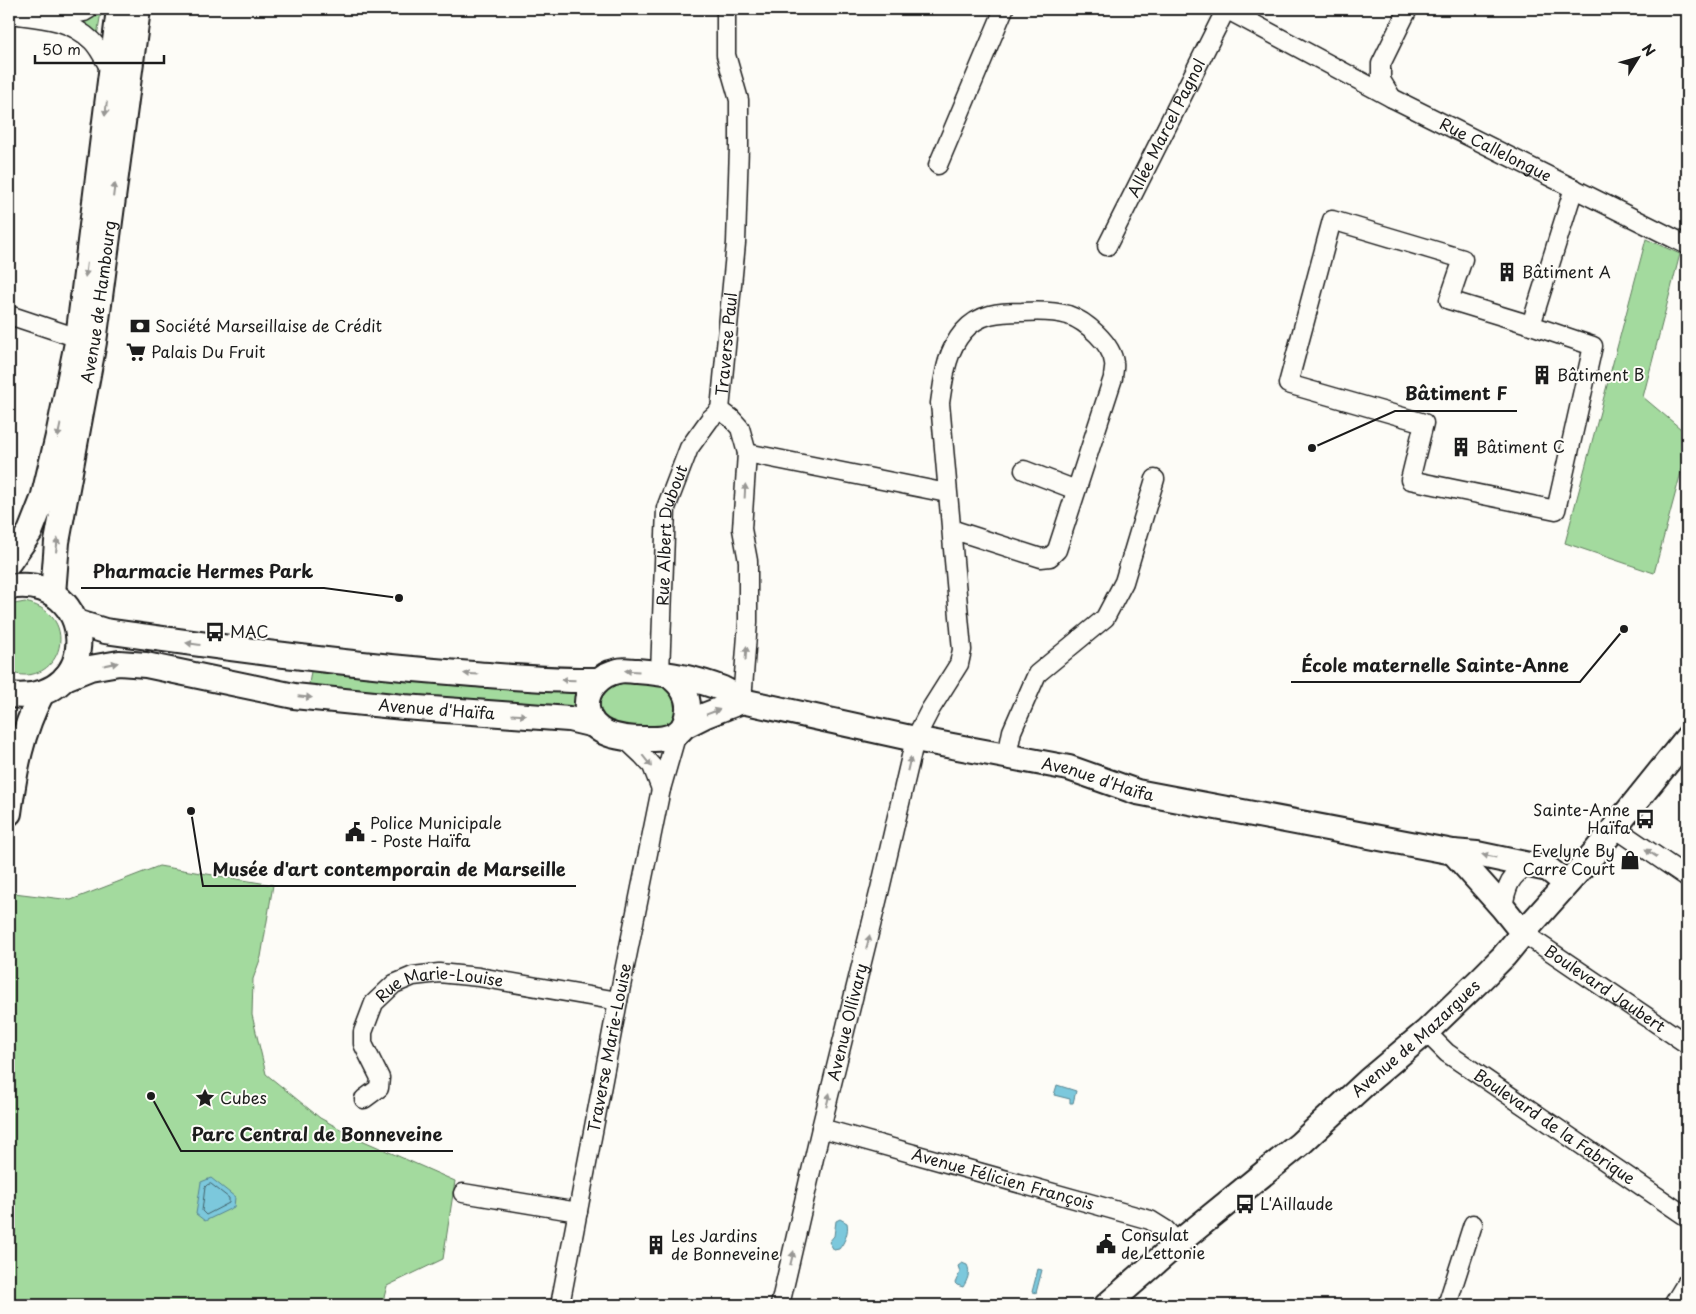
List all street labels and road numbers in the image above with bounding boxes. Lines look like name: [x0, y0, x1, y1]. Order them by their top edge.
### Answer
street label: Allée Marcel Pagnol: [1120, 54, 1210, 201]
street label: Rue Callelongue: [1436, 111, 1556, 187]
street label: Avenue de Hambourg: [74, 219, 121, 385]
street label: Traverse Paul: [708, 291, 742, 397]
street label: Rue Albert Dubout: [649, 460, 693, 606]
street label: Avenue d'Haïfa: [377, 692, 496, 725]
street label: Avenue d'Haïfa: [1040, 750, 1156, 806]
street label: Boulevard Jaubert: [1540, 938, 1671, 1037]
street label: Rue Marie-Louise: [369, 960, 505, 1007]
street label: Avenue Ollivary: [820, 960, 872, 1083]
street label: Traverse Marie-Louise: [580, 961, 636, 1134]
street label: Avenue de Mazargues: [1345, 973, 1485, 1102]
street label: Boulevard de la Fabrique: [1470, 1062, 1641, 1190]
street label: Avenue Félicien François: [909, 1141, 1097, 1215]

